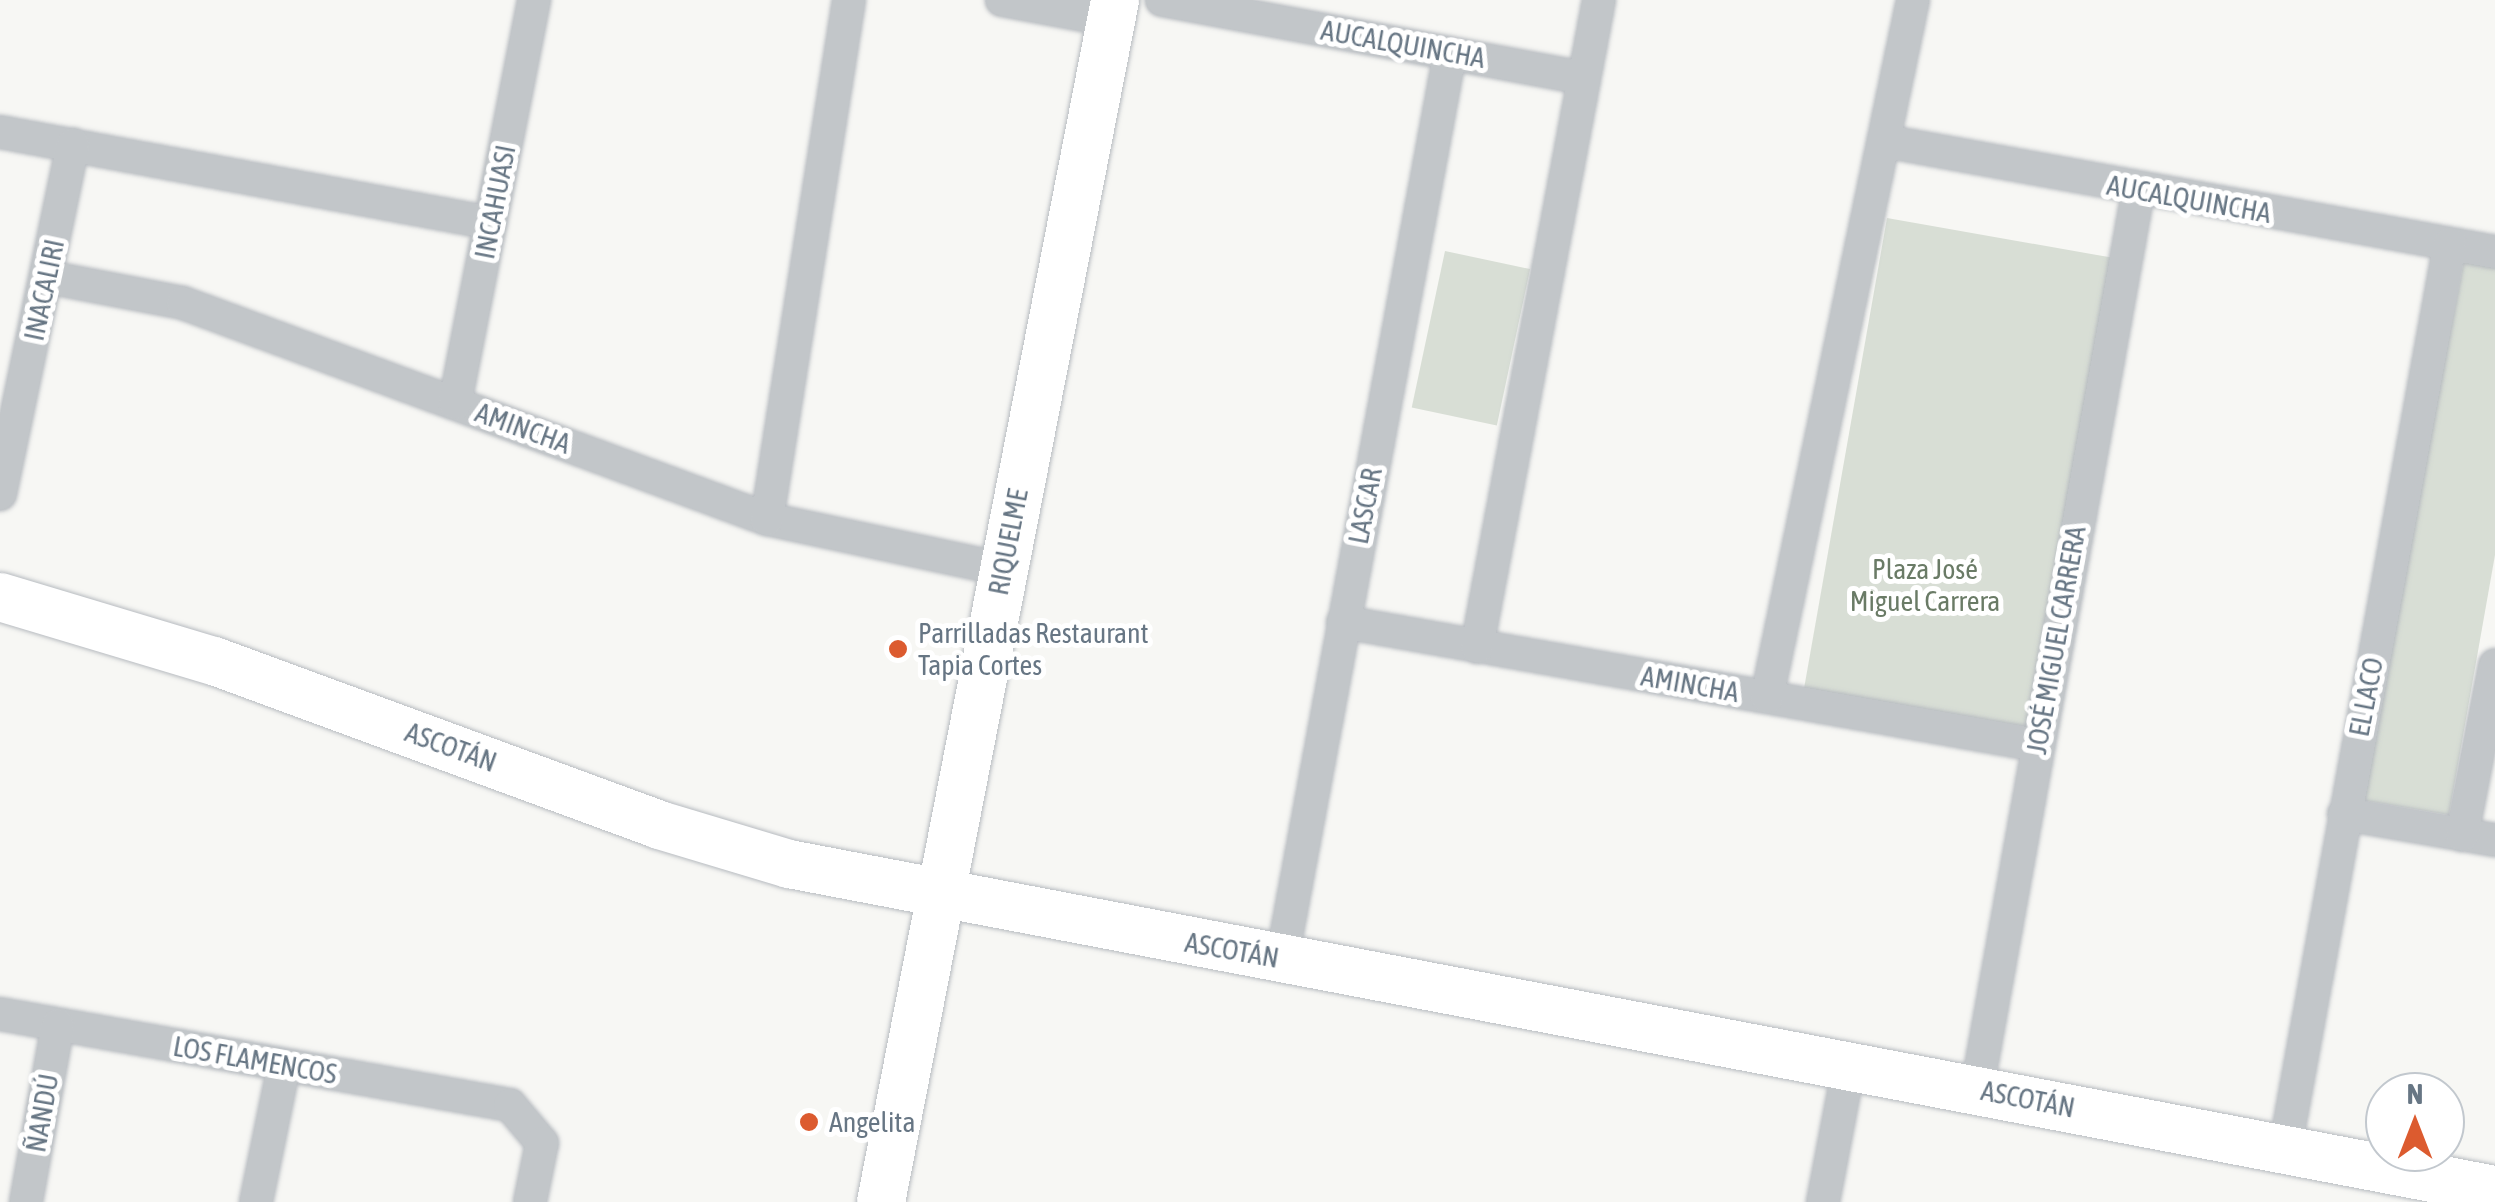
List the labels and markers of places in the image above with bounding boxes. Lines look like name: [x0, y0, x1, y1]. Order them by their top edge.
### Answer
place label: Parrilladas Restaurant Tapia Cortes: [918, 616, 1149, 682]
marker: Parrilladas Restaurant Tapia Cortes: [887, 638, 909, 660]
place label: Angelita: [829, 1105, 915, 1139]
marker: Angelita: [798, 1111, 820, 1133]

